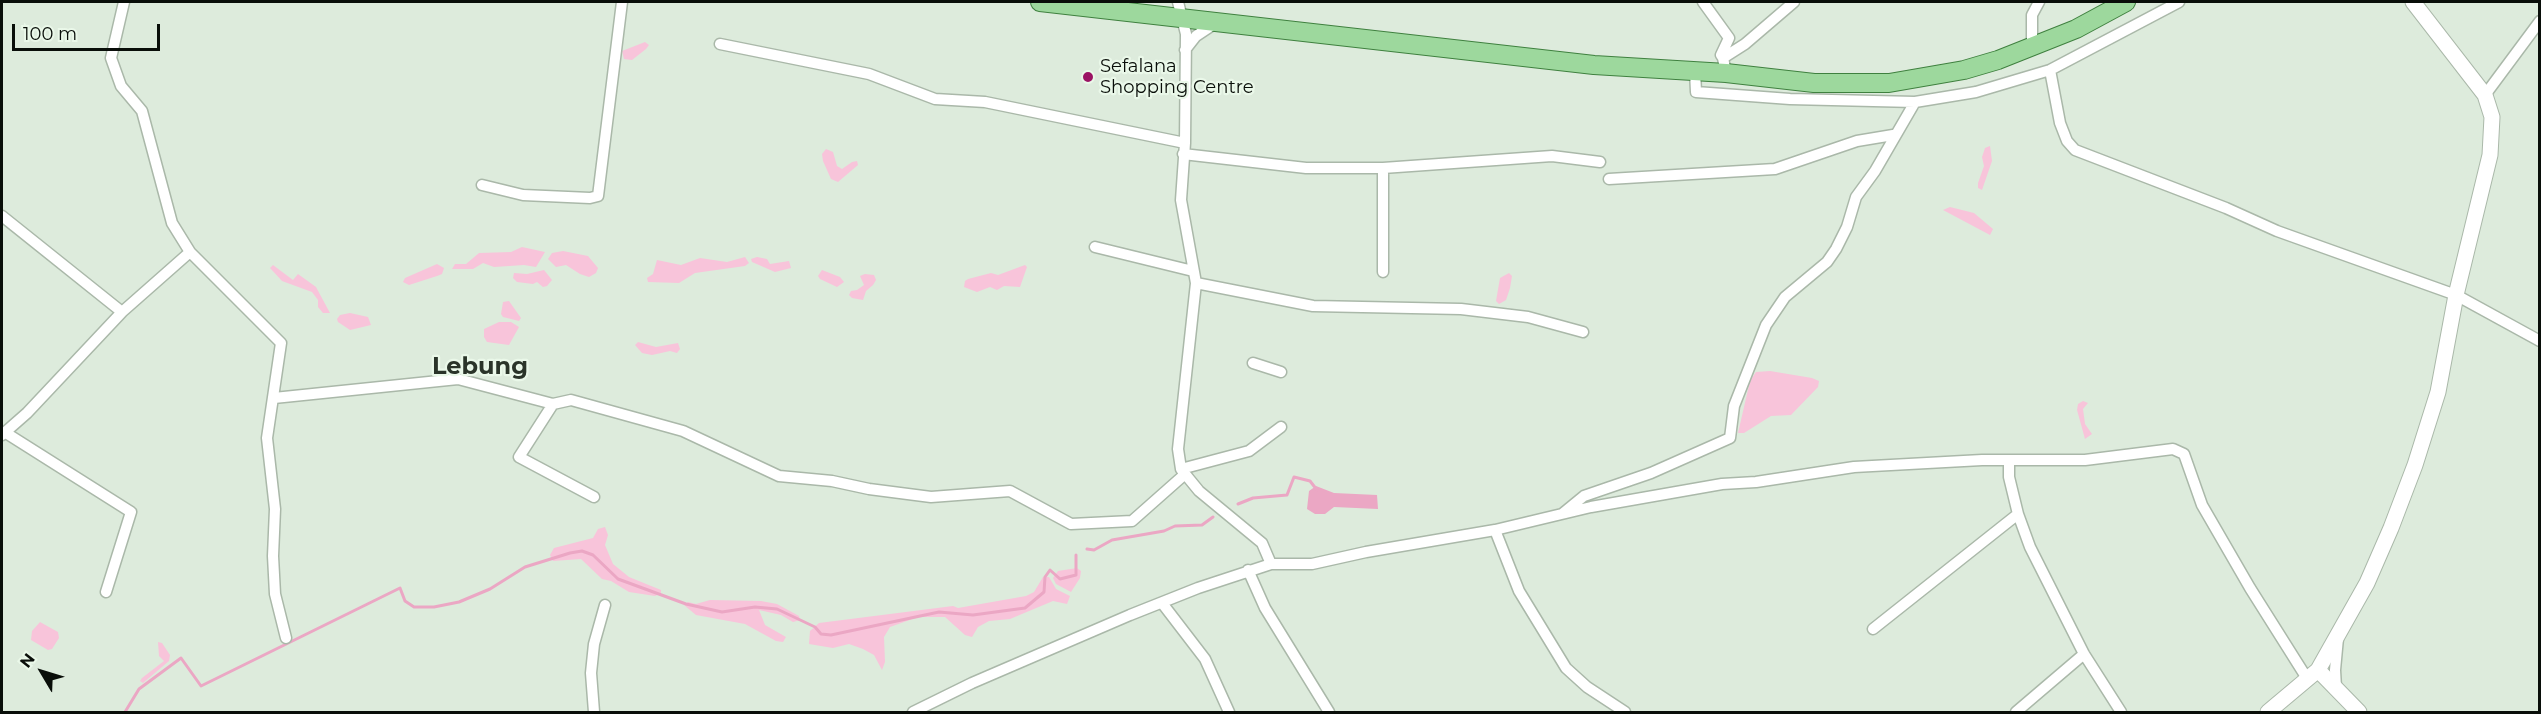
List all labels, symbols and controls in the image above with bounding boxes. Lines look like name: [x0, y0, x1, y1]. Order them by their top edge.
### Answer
scale bar: [15, 12, 164, 50]
text: 100 m: [23, 23, 77, 45]
place label: Sefalana Shopping Centre: [1100, 56, 1254, 98]
marker: Sefalana Shopping Centre: [1081, 70, 1095, 84]
district label: Lebung: [432, 353, 528, 381]
north arrow: [12, 642, 72, 702]
text: N: [16, 650, 39, 672]

